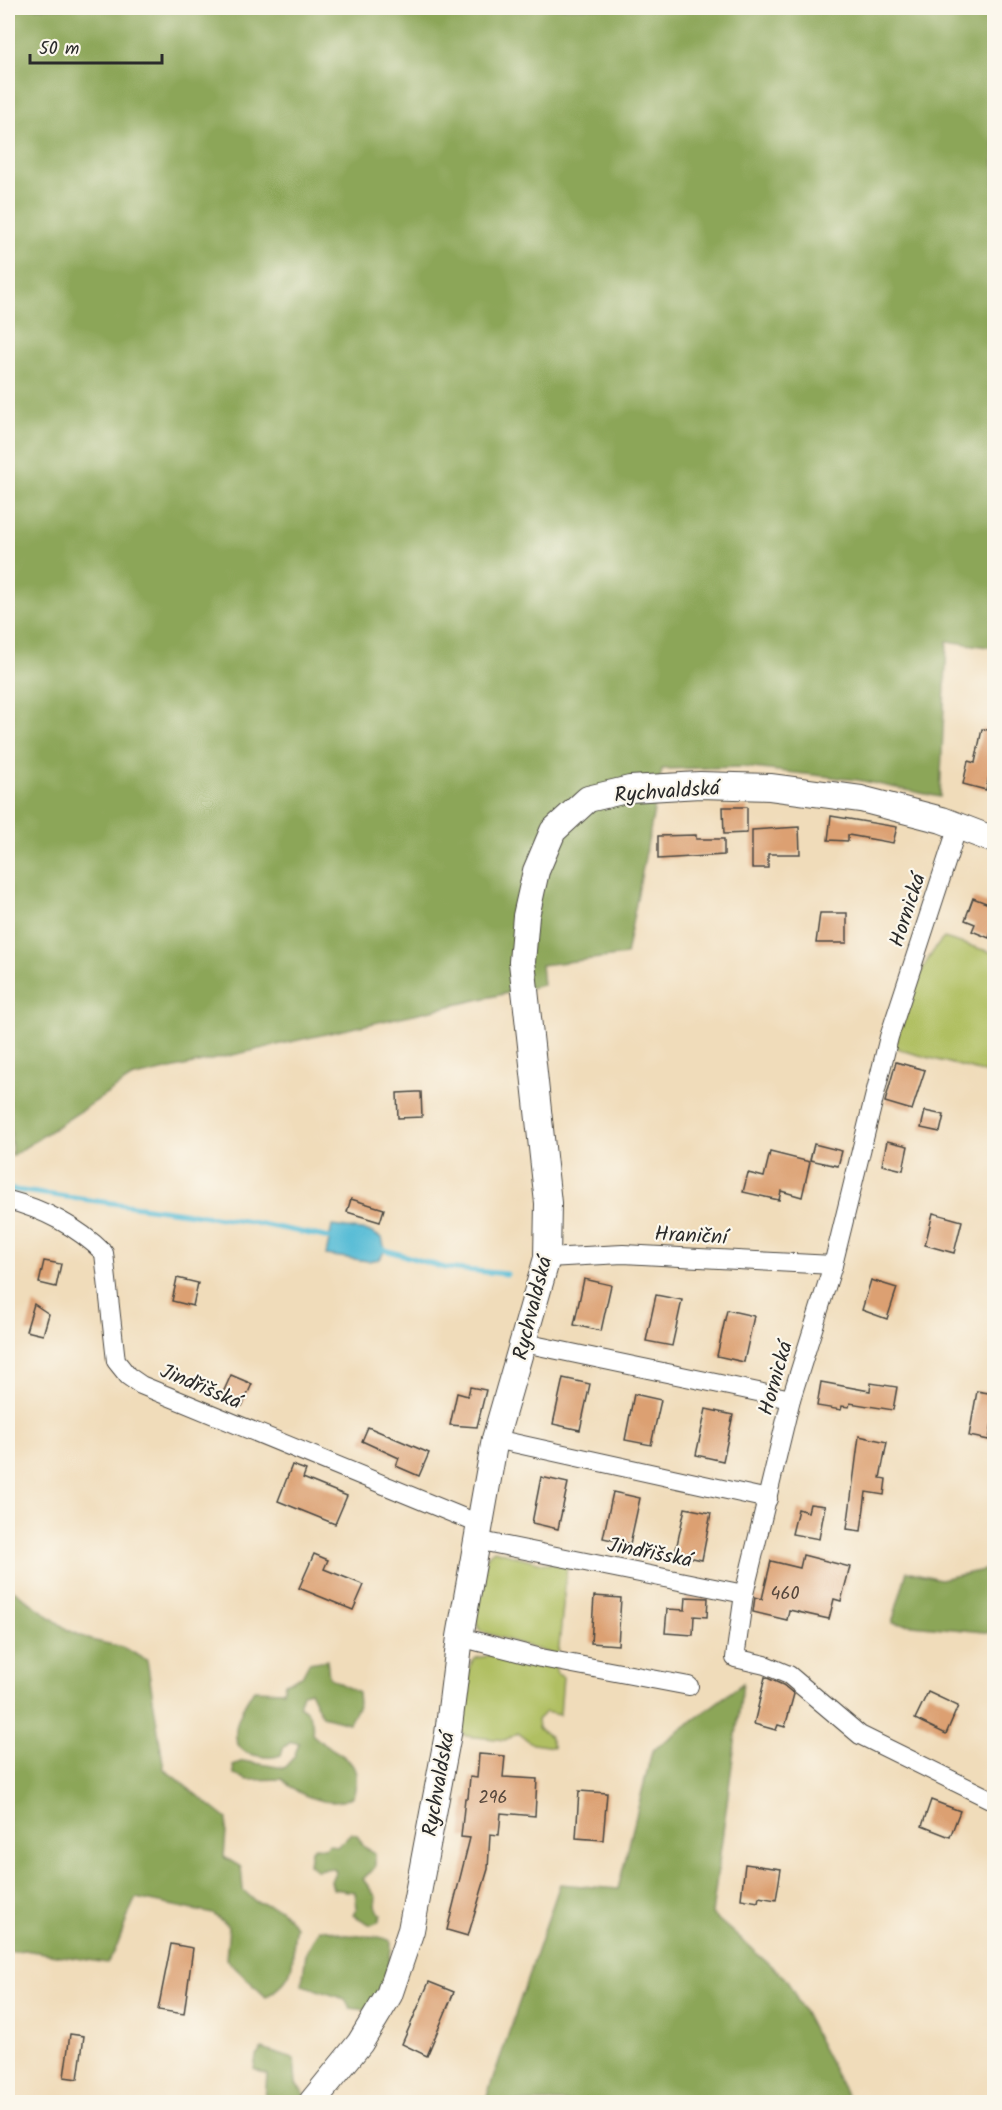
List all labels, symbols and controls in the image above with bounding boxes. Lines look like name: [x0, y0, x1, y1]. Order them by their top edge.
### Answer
scale bar: [30, 27, 162, 65]
text: 50 m: [39, 35, 79, 64]
street label: Rychvaldská: [613, 772, 723, 813]
street label: Hornická: [881, 867, 936, 952]
street label: Hraniční: [654, 1218, 731, 1255]
street label: Rychvaldská: [505, 1251, 563, 1364]
street label: Hornická: [750, 1335, 803, 1419]
street label: Jindřišská: [154, 1355, 248, 1420]
street label: Jindřišská: [604, 1529, 697, 1578]
house number: 460: [771, 1580, 799, 1609]
street label: Rychvaldská: [414, 1727, 465, 1839]
house number: 296: [478, 1784, 508, 1813]

